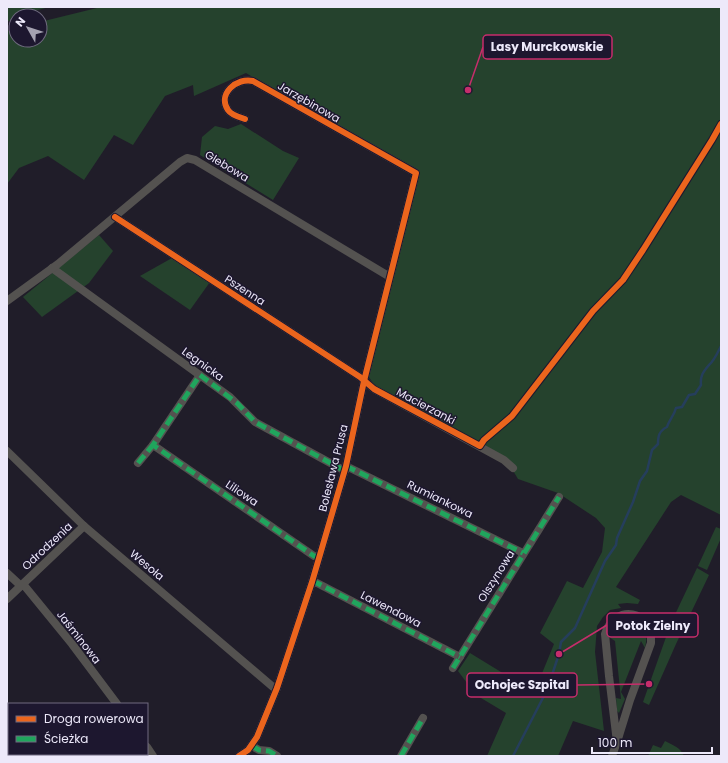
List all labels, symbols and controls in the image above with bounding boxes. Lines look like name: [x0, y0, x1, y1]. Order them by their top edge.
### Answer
north arrow: [8, 8, 48, 48]
text: N: [11, 13, 29, 30]
callout: Lasy Murckowskie: [483, 35, 612, 59]
text: Lasy Murckowskie: [491, 38, 604, 55]
street label: Jarzębinowa: [275, 78, 343, 126]
street label: Glebowa: [202, 147, 252, 185]
street label: Pszenna: [222, 271, 268, 309]
street label: Legnicka: [179, 343, 227, 385]
street label: Macierzanki: [394, 384, 459, 428]
street label: Bolesława Prusa: [314, 423, 352, 513]
street label: Liliowa: [222, 476, 262, 510]
street label: Rumiankowa: [404, 476, 476, 522]
street label: Odrodzenia: [18, 518, 76, 574]
street label: Wesoła: [126, 546, 168, 584]
street label: Olszynowa: [474, 547, 518, 605]
street label: Lawendowa: [358, 587, 424, 631]
street label: Jaśminowa: [53, 607, 105, 667]
callout: Potok Zielny: [607, 613, 698, 637]
text: Potok Zielny: [616, 617, 691, 634]
callout: Ochojec Szpital: [467, 673, 577, 697]
text: Ochojec Szpital: [475, 676, 569, 693]
legend: [8, 703, 148, 755]
text: Droga rowerowa: [44, 710, 144, 727]
scale bar: [592, 729, 712, 755]
text: Ścieżka: [44, 730, 88, 747]
text: 100 m: [598, 734, 632, 751]

